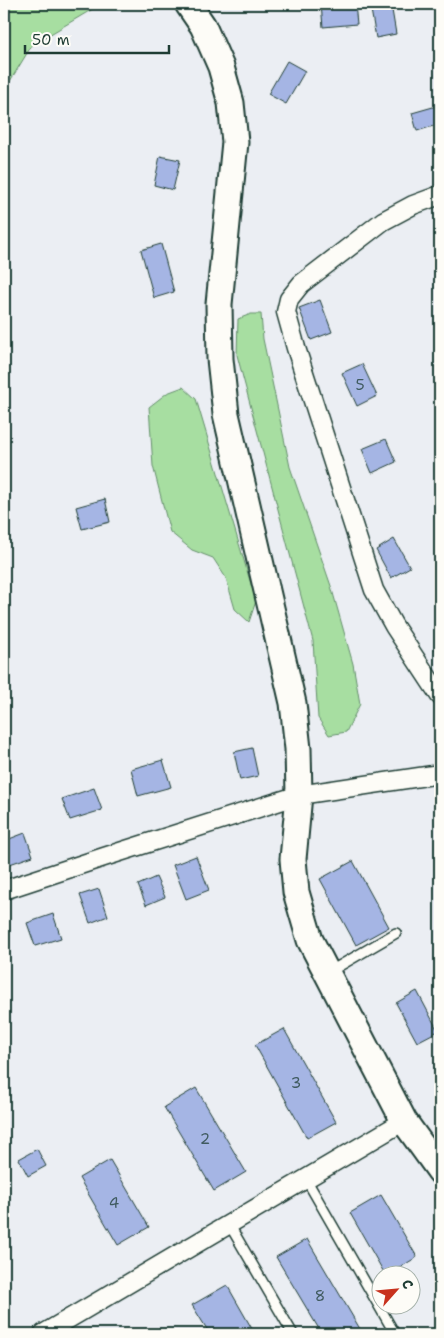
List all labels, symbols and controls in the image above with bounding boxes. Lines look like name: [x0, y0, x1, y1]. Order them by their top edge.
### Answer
scale bar: [25, 22, 169, 54]
text: 50 m: [32, 30, 70, 50]
house number: 5: [355, 375, 365, 395]
house number: 3: [291, 1073, 301, 1093]
house number: 2: [200, 1129, 210, 1149]
house number: 4: [109, 1193, 119, 1213]
north arrow: [372, 1266, 422, 1316]
text: С: [398, 1276, 418, 1292]
house number: 8: [315, 1286, 325, 1306]

